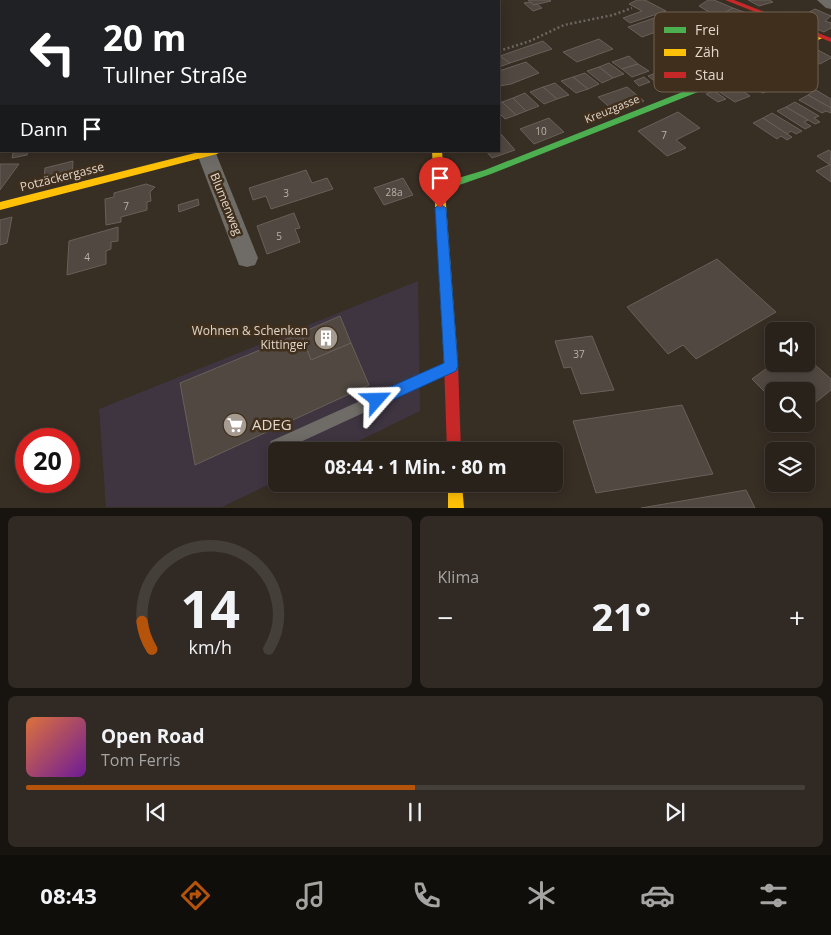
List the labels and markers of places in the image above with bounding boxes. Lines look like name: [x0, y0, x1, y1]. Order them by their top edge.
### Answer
pin: [419, 157, 461, 208]
place label: Wohnen & Schenken Kittinger: [192, 322, 308, 353]
building icon: Wohnen & Schenken Kittinger: [313, 325, 339, 351]
supermarket icon: ADEG: [222, 412, 248, 438]
place label: ADEG: [252, 414, 292, 434]

